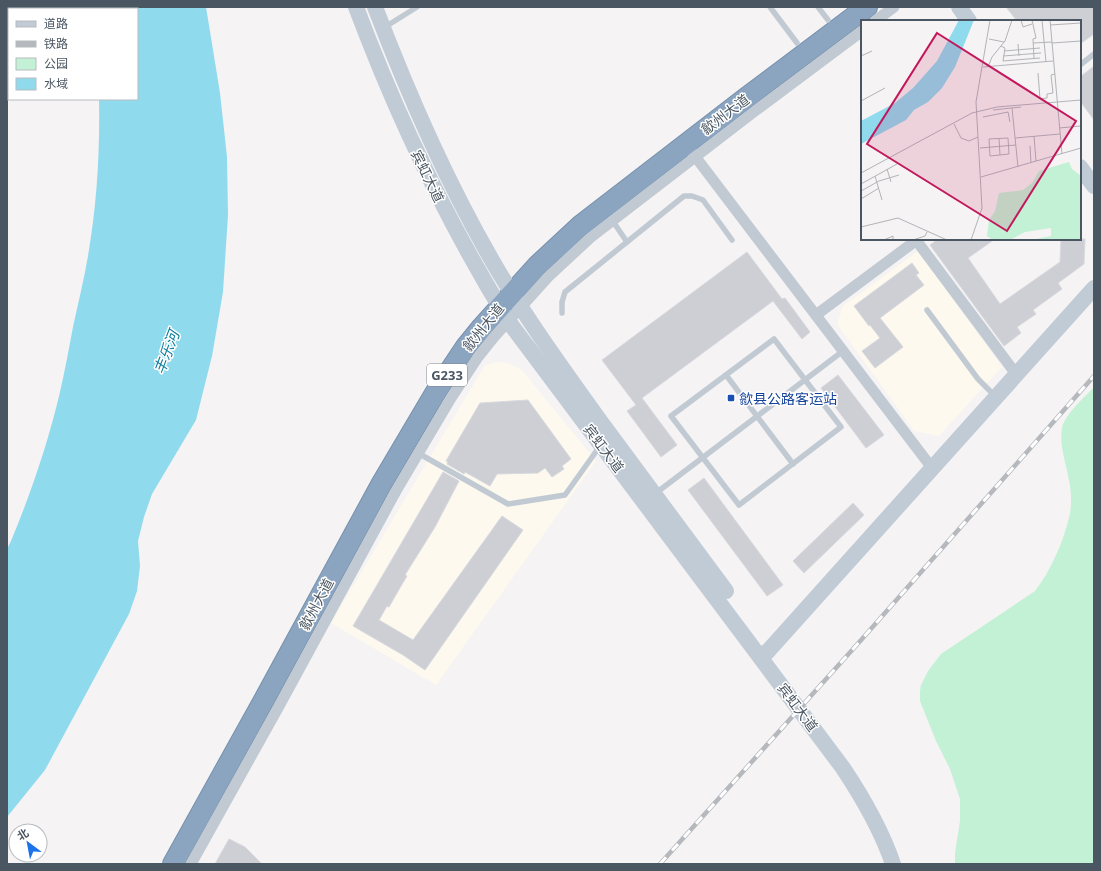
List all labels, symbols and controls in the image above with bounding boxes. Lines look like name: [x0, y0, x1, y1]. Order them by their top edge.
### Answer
legend: [8, 8, 138, 100]
text: 道路: [44, 15, 68, 32]
inset map: [861, 20, 1081, 240]
text: 铁路: [44, 35, 68, 52]
text: 公园: [44, 55, 68, 72]
text: 水域: [44, 75, 68, 92]
street label: 歙州大道: [697, 90, 753, 138]
street label: 宾虹大道: [407, 147, 449, 205]
street label: 歙州大道: [458, 299, 508, 355]
water label: 丰乐河: [149, 325, 184, 377]
road number: G233: [427, 364, 467, 386]
place label: 歙县公路客运站: [739, 389, 837, 408]
marker: 歙县公路客运站: [726, 393, 736, 403]
street label: 宾虹大道: [580, 420, 628, 476]
street label: 歙州大道: [294, 575, 338, 633]
street label: 宾虹大道: [774, 679, 822, 735]
north arrow: [8, 823, 48, 863]
text: 北: [14, 825, 31, 843]

